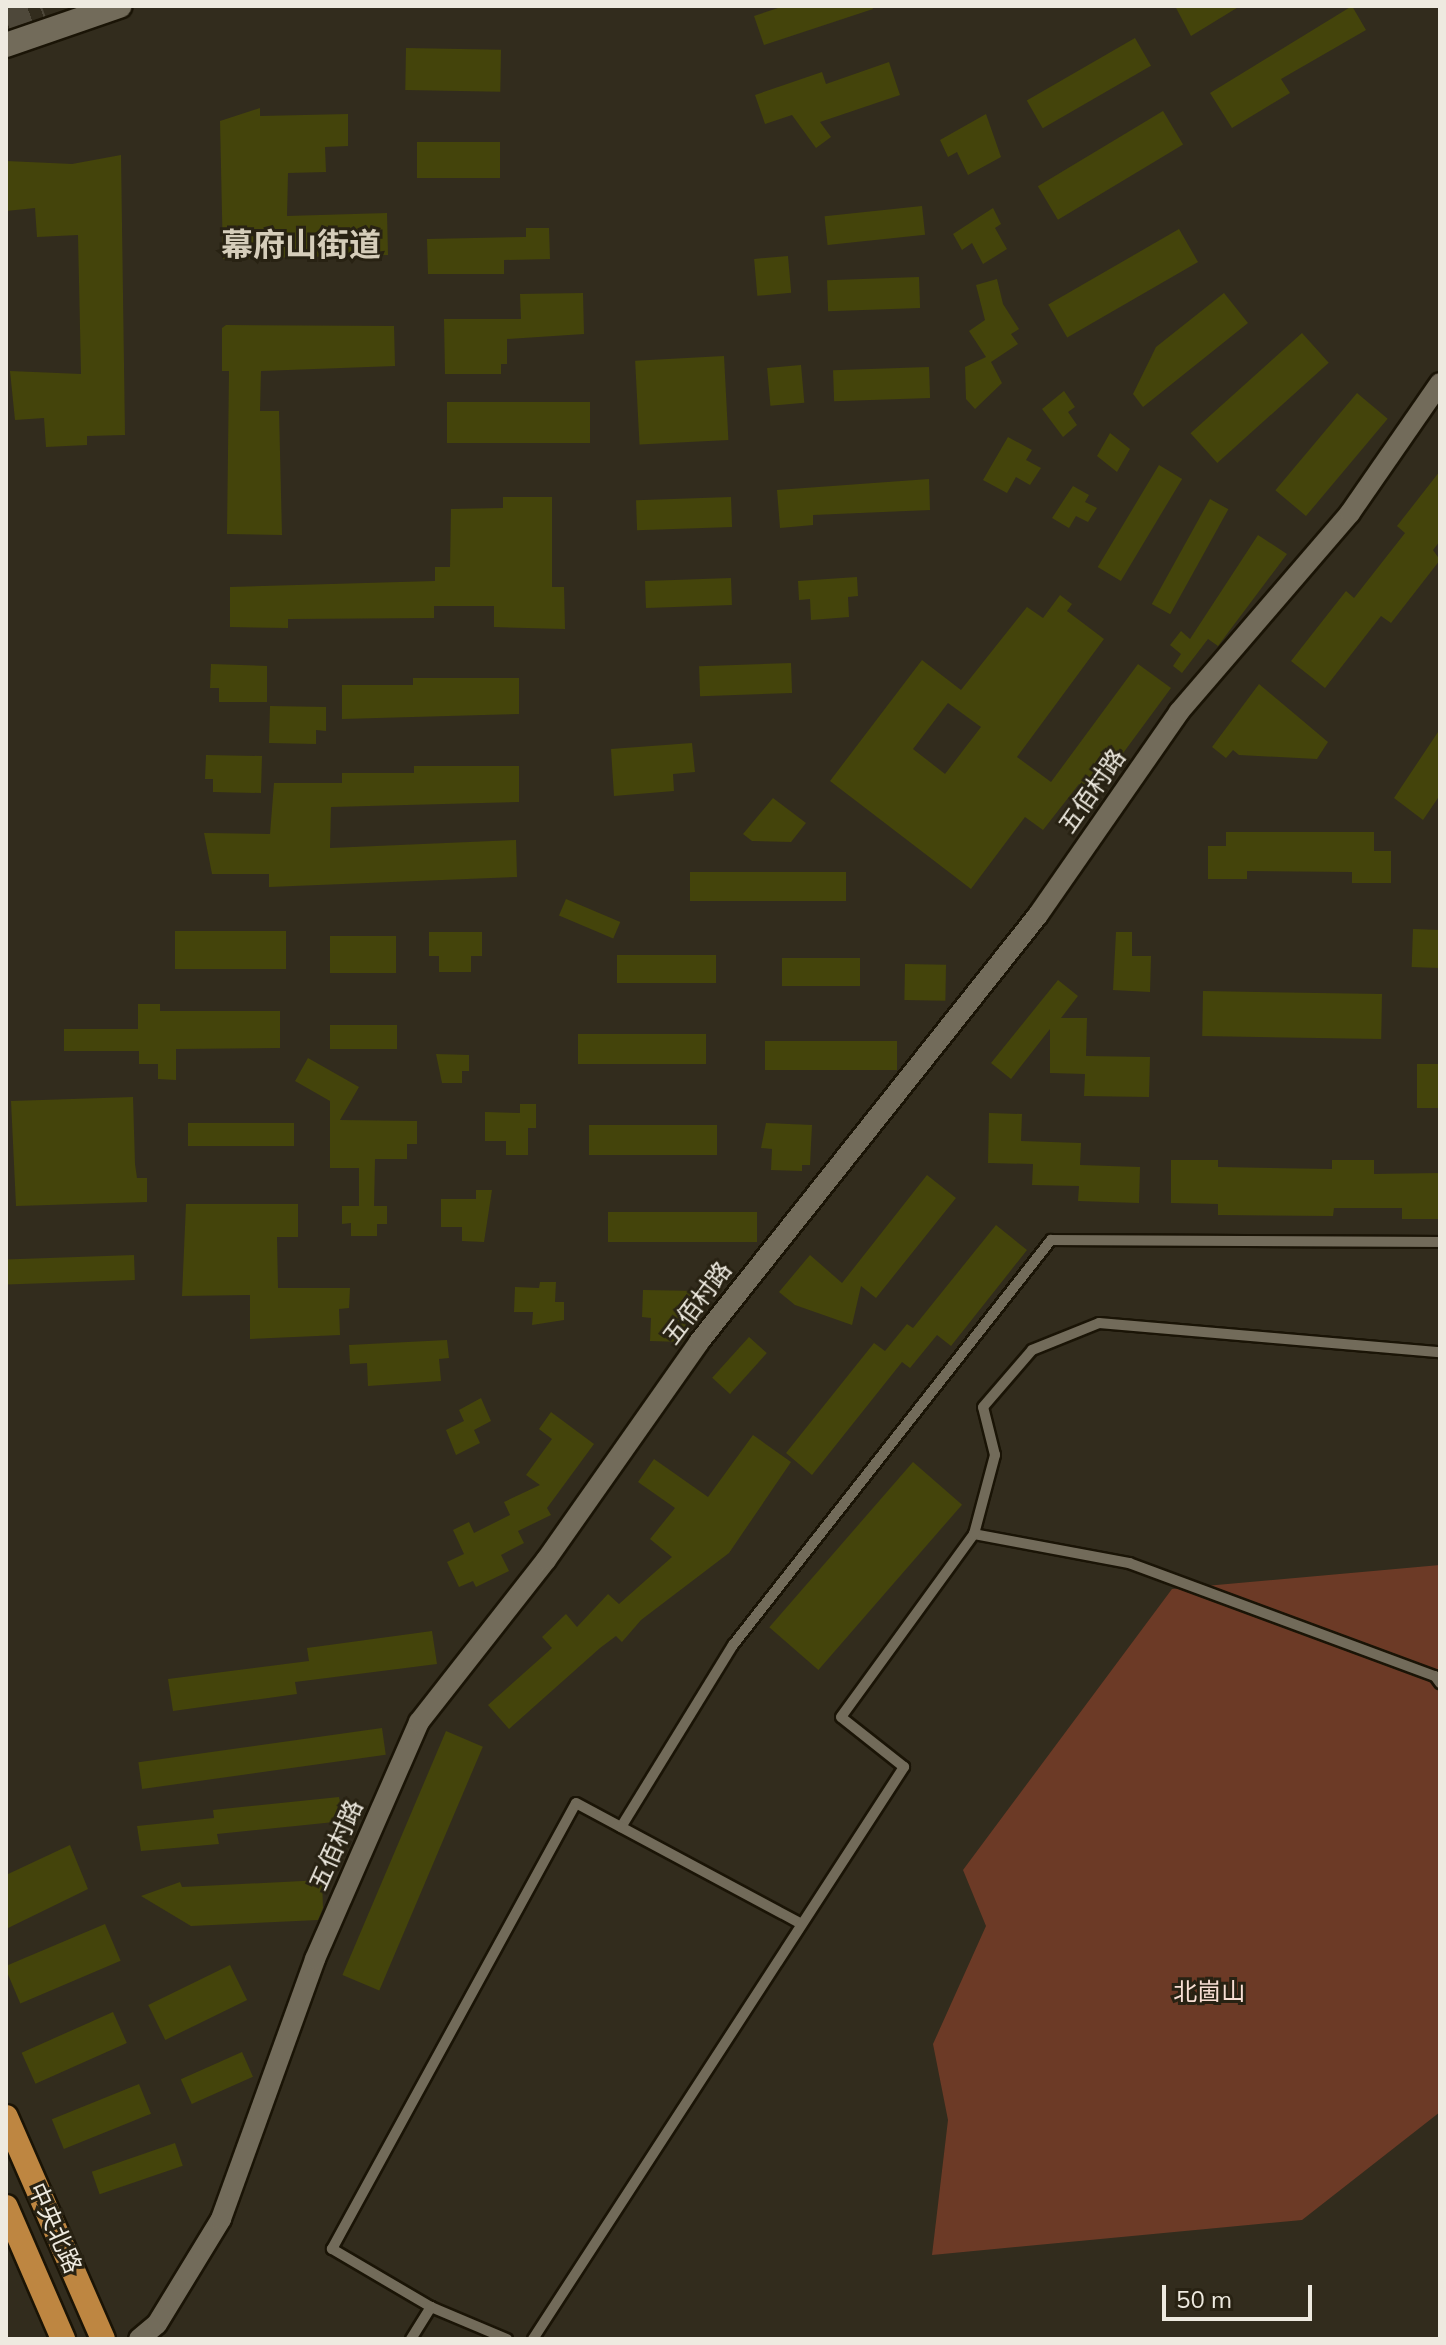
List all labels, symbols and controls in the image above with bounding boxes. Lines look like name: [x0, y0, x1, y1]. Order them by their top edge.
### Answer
district label: 幕府山街道: [221, 225, 381, 263]
street label: 五佰村路: [1053, 743, 1131, 839]
street label: 五佰村路: [657, 1256, 737, 1350]
street label: 五佰村路: [303, 1795, 369, 1895]
park label: 北崮山: [1173, 1978, 1245, 2006]
street label: 中央北路: [22, 2178, 88, 2278]
scale bar: [1166, 2269, 1316, 2319]
text: 50 m: [1176, 2284, 1232, 2314]

